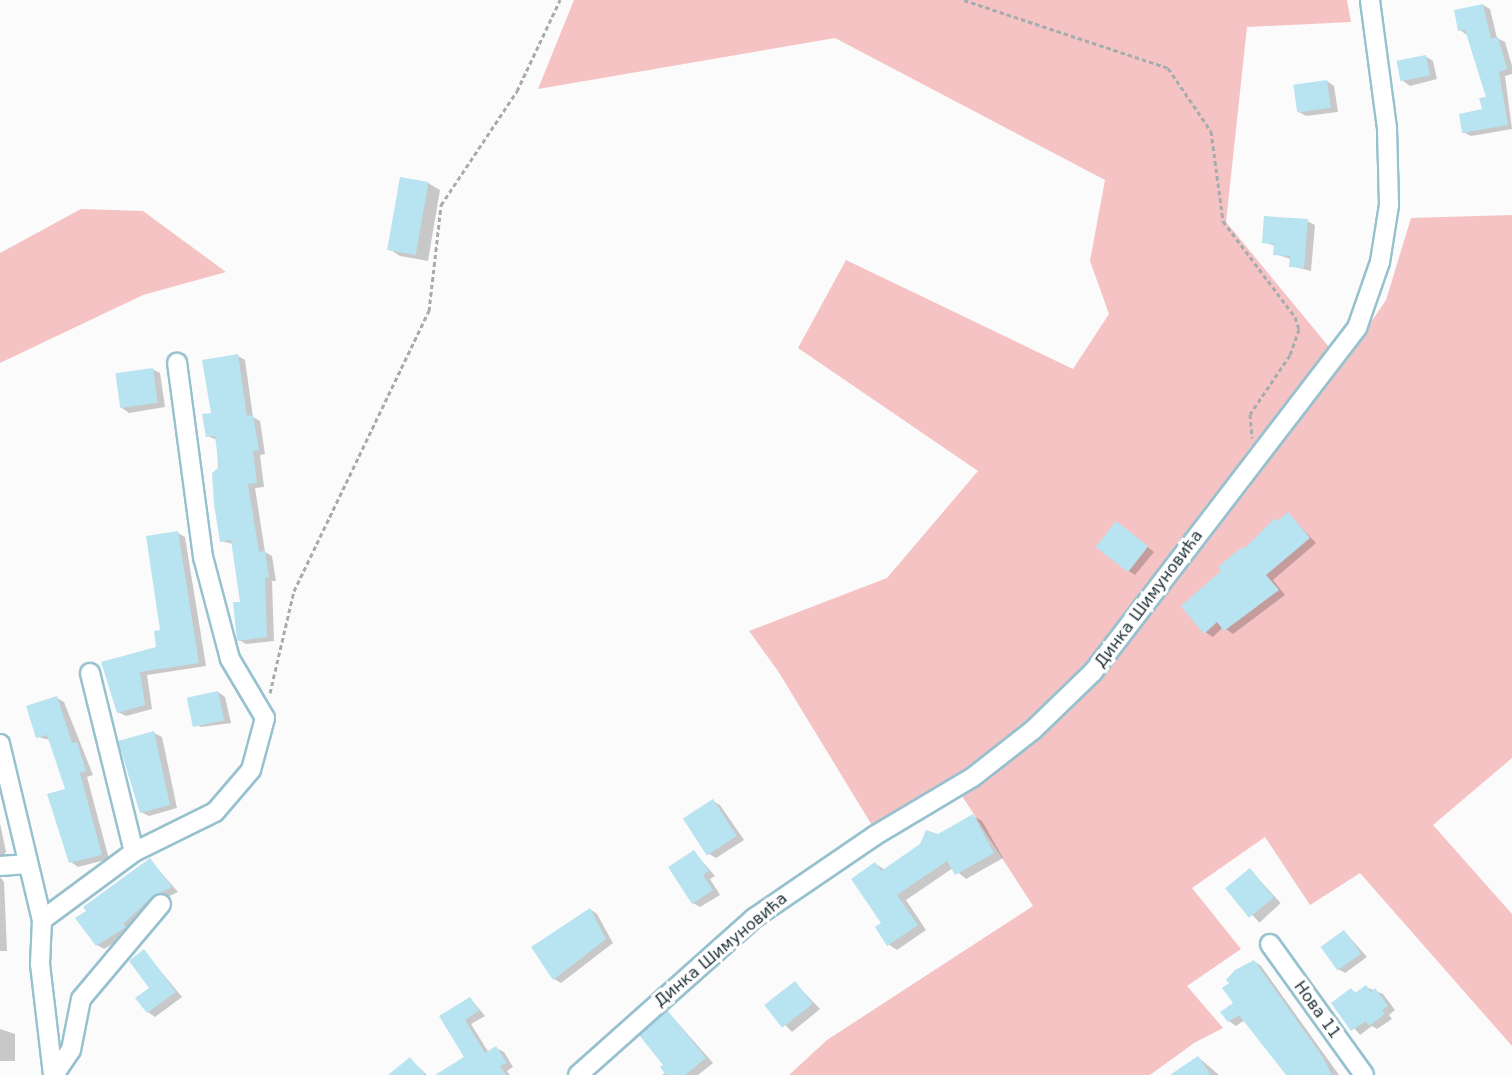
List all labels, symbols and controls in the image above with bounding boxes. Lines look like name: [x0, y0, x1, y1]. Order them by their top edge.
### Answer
street label: Динка Шимуновића: [1091, 526, 1207, 672]
street label: Динка Шимуновића: [651, 889, 791, 1011]
street label: Нова 11: [1290, 977, 1344, 1043]

